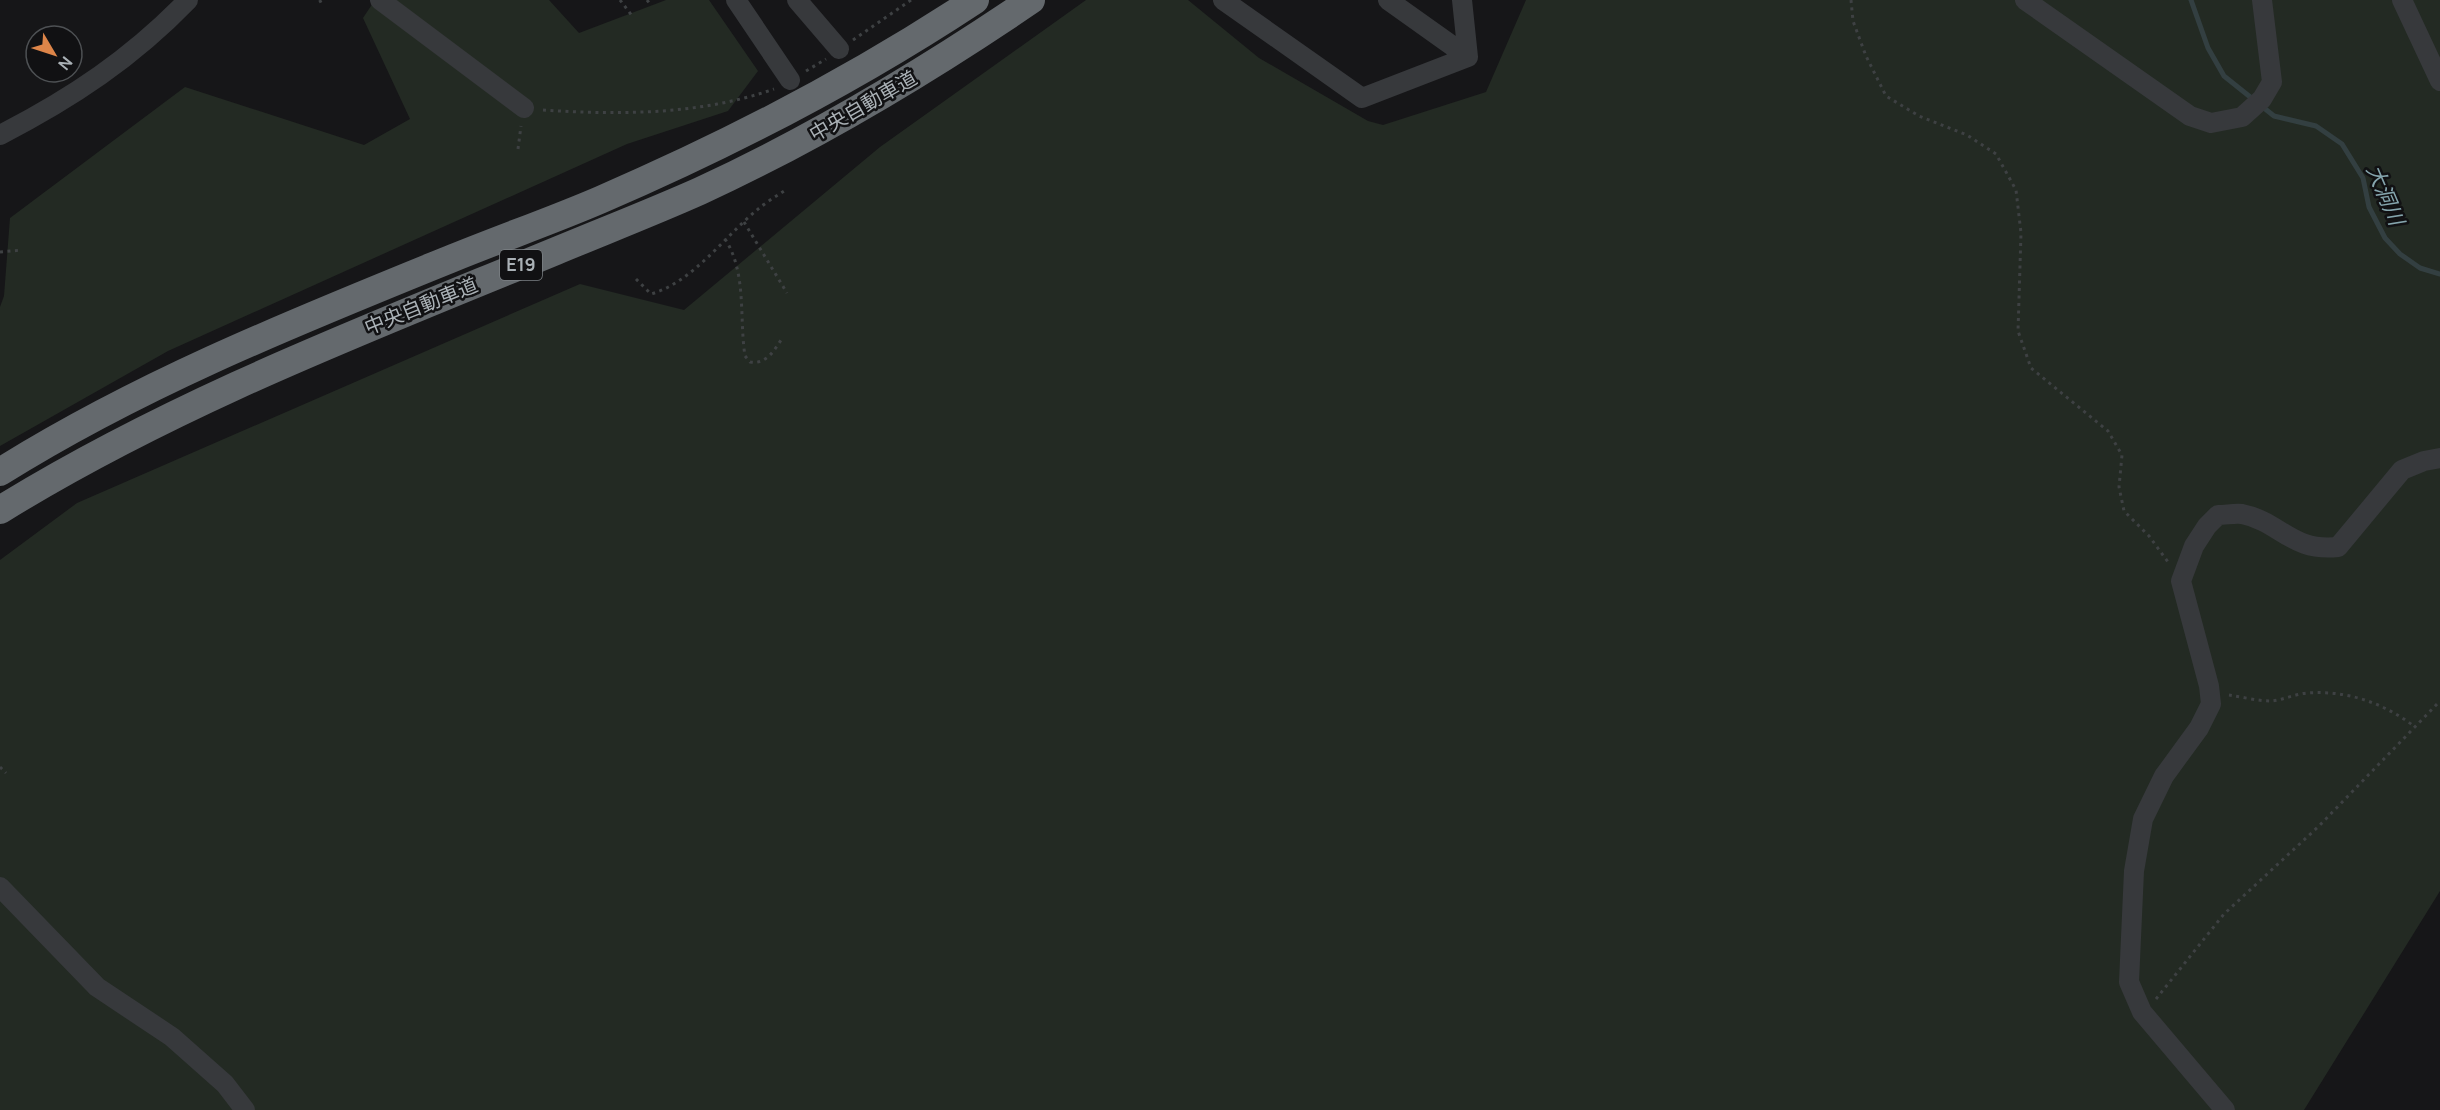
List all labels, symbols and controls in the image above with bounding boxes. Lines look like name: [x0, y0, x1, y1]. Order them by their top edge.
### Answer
north arrow: [24, 24, 84, 84]
text: N: [53, 52, 78, 75]
street label: 中央自動車道: [804, 64, 921, 147]
water label: 大洞川: [2361, 160, 2412, 231]
road number: E19: [500, 250, 542, 280]
street label: 中央自動車道: [360, 271, 482, 341]

